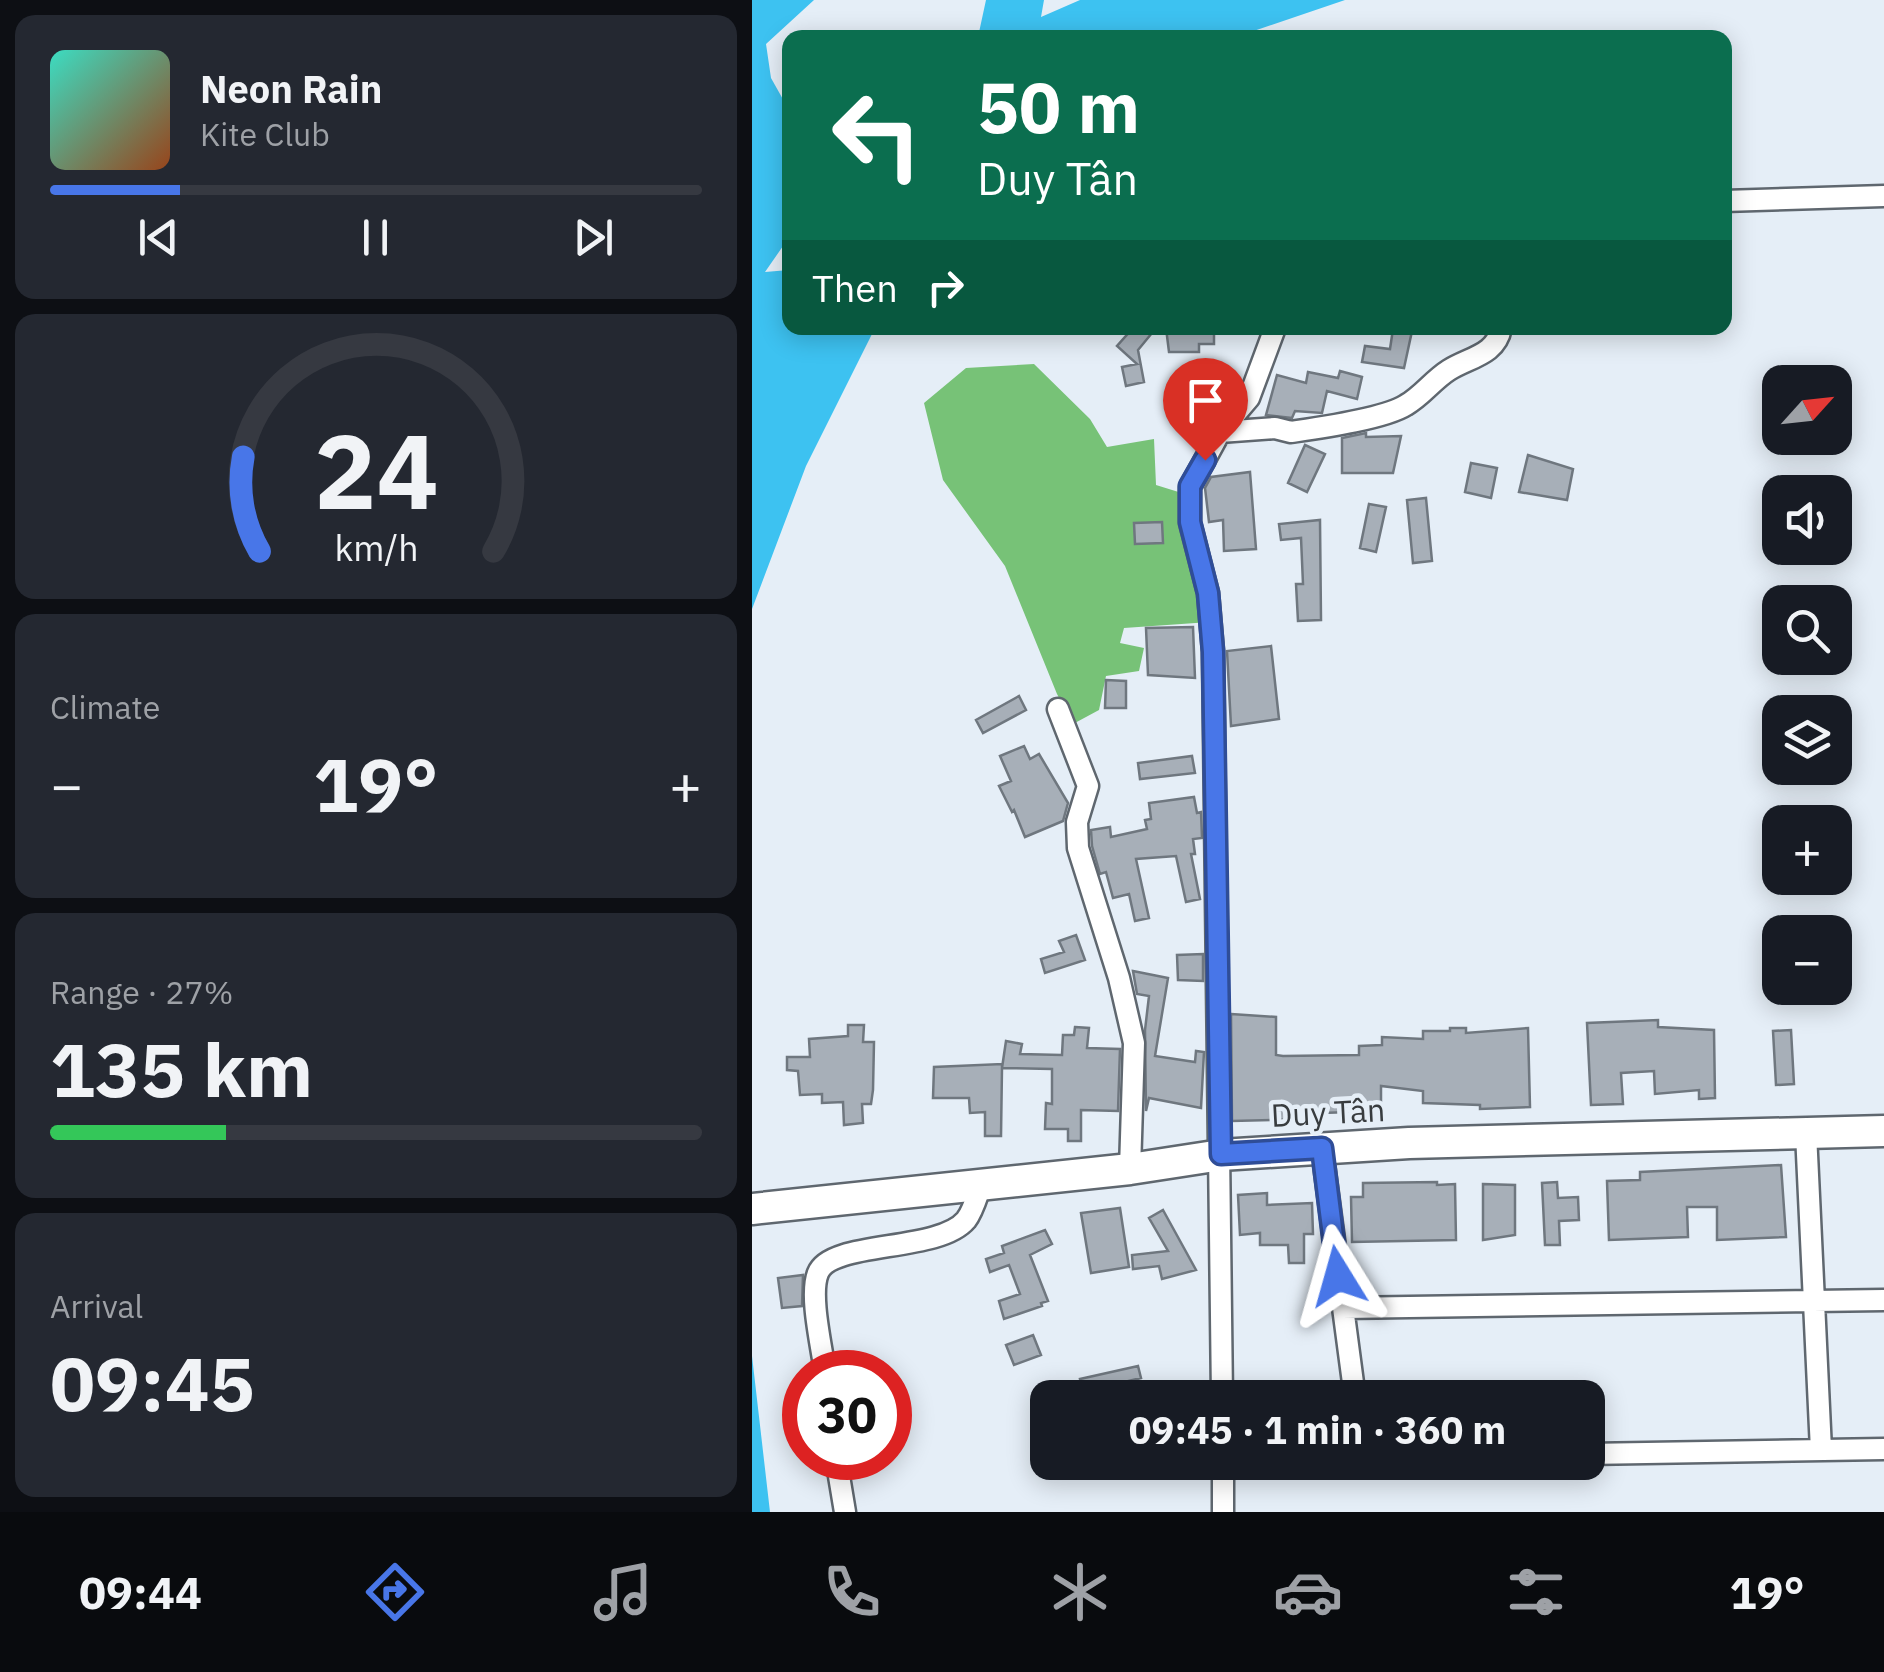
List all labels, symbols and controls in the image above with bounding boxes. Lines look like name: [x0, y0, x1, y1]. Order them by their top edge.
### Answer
text: 50 m: [977, 61, 1140, 152]
text: Neon Rain: [200, 64, 382, 113]
icon: left: [812, 70, 942, 200]
text: Kite Club: [200, 113, 330, 155]
text: Duy Tân: [977, 149, 1138, 207]
icon: previous: [131, 210, 186, 265]
icon: pause: [348, 210, 403, 265]
icon: next: [566, 210, 621, 265]
icon: right: [918, 260, 973, 315]
text: Then: [812, 263, 898, 312]
pin: [1163, 358, 1248, 461]
north arrow: [1762, 365, 1852, 455]
map controls: [1762, 365, 1852, 1005]
icon: arrive: [1178, 373, 1233, 428]
text: 24: [314, 402, 438, 538]
button: sound: [1762, 475, 1852, 565]
text: km/h: [334, 524, 418, 571]
button: search: [1762, 585, 1852, 675]
text: Climate: [50, 686, 160, 728]
button: layers: [1762, 695, 1852, 785]
text: 19°: [313, 735, 439, 833]
text: −: [50, 749, 83, 820]
text: +: [669, 749, 702, 820]
button: +: [1762, 805, 1852, 895]
button: −: [1762, 915, 1852, 1005]
text: Range · 27%: [50, 971, 233, 1013]
text: 135 km: [50, 1020, 313, 1118]
street label: Duy Tân: [1270, 1088, 1386, 1136]
position arrow: [1286, 1224, 1390, 1328]
text: Arrival: [50, 1285, 143, 1327]
text: 09:45: [50, 1334, 255, 1432]
speed limit sign: 30: [782, 1350, 912, 1480]
text: 09:45 · 1 min · 360 m: [1129, 1405, 1506, 1454]
icon: directions: [360, 1557, 430, 1627]
icon: music: [588, 1557, 658, 1627]
icon: phone: [817, 1557, 887, 1627]
icon: climate: [1045, 1557, 1115, 1627]
icon: car: [1273, 1557, 1343, 1627]
icon: filters: [1501, 1557, 1571, 1627]
text: 09:44: [79, 1563, 202, 1621]
text: 19°: [1730, 1563, 1805, 1621]

